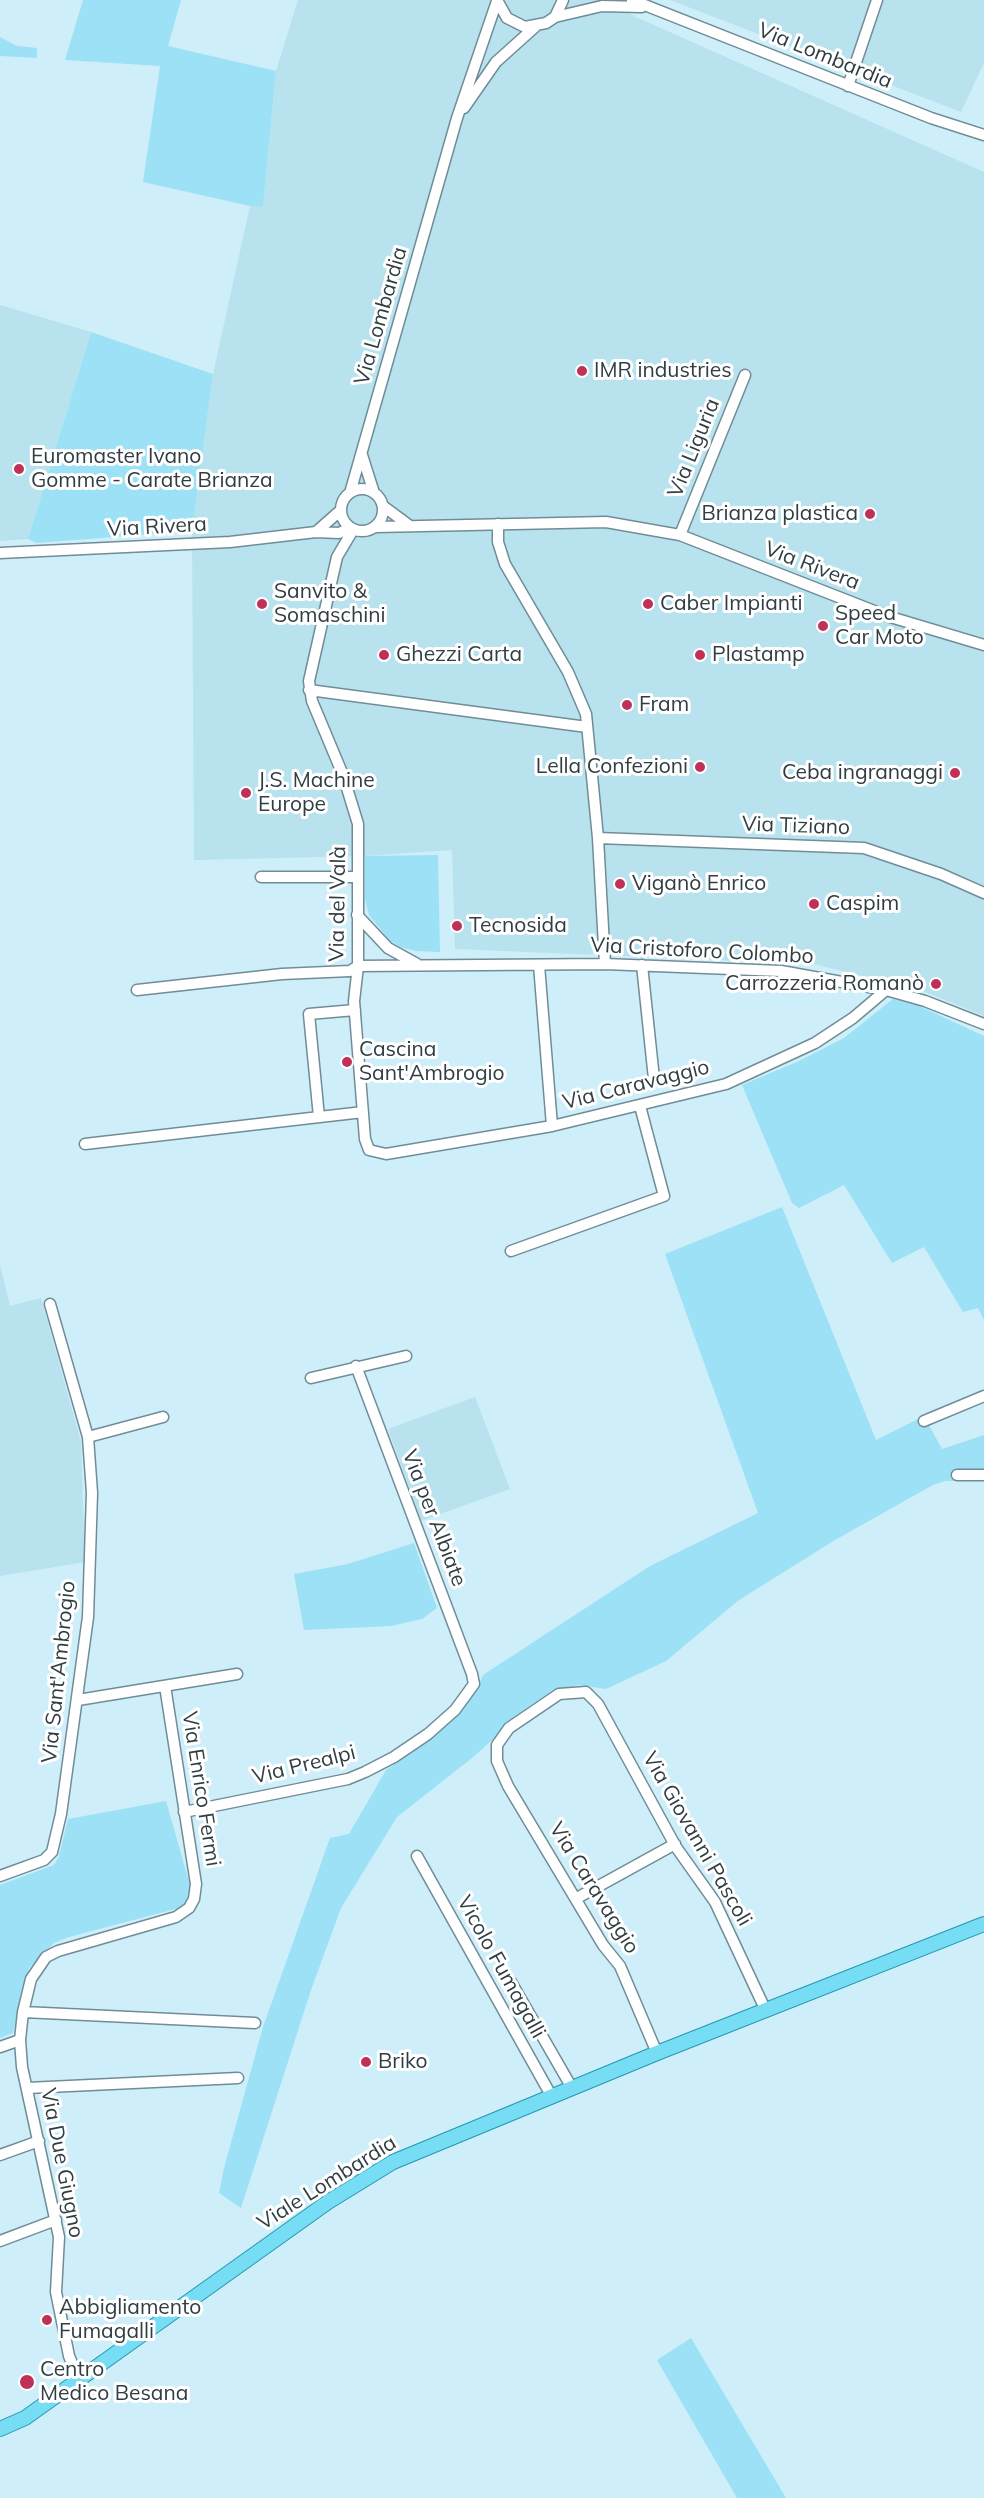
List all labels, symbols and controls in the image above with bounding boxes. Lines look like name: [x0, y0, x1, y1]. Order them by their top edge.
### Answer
street label: Via Lombardia: [754, 18, 896, 94]
street label: Via Lombardia: [349, 244, 413, 388]
place label: IMR industries: [594, 358, 732, 384]
marker: IMR industries: [575, 364, 589, 378]
street label: Via Liguria: [663, 395, 725, 501]
place label: Euromaster Ivano Gomme - Carate Brianza: [31, 444, 273, 494]
marker: Euromaster Ivano Gomme - Carate Brianza: [12, 462, 26, 476]
place label: Brianza plastica: [702, 501, 858, 527]
marker: Brianza plastica: [863, 507, 877, 521]
street label: Via Rivera: [107, 512, 207, 542]
street label: Via Rivera: [761, 536, 863, 596]
place label: Sanvito & Somaschini: [274, 579, 386, 629]
place label: Caber Impianti: [660, 591, 802, 617]
marker: Sanvito & Somaschini: [255, 597, 269, 611]
marker: Caber Impianti: [641, 597, 655, 611]
place label: Speed Car Moto: [835, 601, 924, 651]
marker: Speed Car Moto: [816, 619, 830, 633]
place label: Ghezzi Carta: [396, 642, 522, 668]
place label: Plastamp: [712, 642, 805, 668]
marker: Ghezzi Carta: [377, 648, 391, 662]
marker: Plastamp: [693, 648, 707, 662]
place label: Fram: [639, 692, 689, 718]
marker: Fram: [620, 698, 634, 712]
place label: Lella Confezioni: [536, 754, 688, 780]
marker: Lella Confezioni: [693, 760, 707, 774]
place label: Ceba ingranaggi: [782, 760, 943, 786]
marker: Ceba ingranaggi: [948, 766, 962, 780]
place label: J.S. Machine Europe: [258, 768, 375, 818]
marker: J.S. Machine Europe: [239, 786, 253, 800]
street label: Via Tiziano: [741, 812, 851, 840]
street label: Via del Valà: [324, 846, 352, 962]
place label: Viganò Enrico: [632, 871, 766, 897]
marker: Viganò Enrico: [613, 877, 627, 891]
place label: Caspim: [826, 891, 899, 917]
marker: Caspim: [807, 897, 821, 911]
place label: Tecnosida: [469, 913, 567, 939]
marker: Tecnosida: [450, 919, 464, 933]
street label: Via Cristoforo Colombo: [590, 933, 814, 969]
place label: Carrozzeria Romanò: [725, 971, 924, 997]
marker: Carrozzeria Romanò: [929, 977, 943, 991]
place label: Cascina Sant'Ambrogio: [359, 1037, 505, 1087]
marker: Cascina Sant'Ambrogio: [340, 1055, 354, 1069]
street label: Via Caravaggio: [560, 1055, 712, 1115]
street label: Via per Albiate: [396, 1446, 472, 1590]
street label: Via Sant'Ambrogio: [37, 1580, 81, 1764]
street label: Via Enrico Fermi: [176, 1710, 226, 1868]
street label: Via Prealpi: [250, 1740, 358, 1790]
street label: Via Giovanni Pascoli: [637, 1747, 757, 1931]
street label: Via Caravaggio: [544, 1818, 644, 1958]
street label: Vicolo Fumagalli: [451, 1891, 551, 2043]
place label: Briko: [378, 2049, 427, 2075]
marker: Briko: [359, 2055, 373, 2069]
street label: Via Due Giugno: [35, 2086, 89, 2240]
street label: Viale Lombardia: [253, 2130, 401, 2236]
place label: Abbigliamento Fumagalli: [59, 2295, 201, 2345]
marker: Abbigliamento Fumagalli: [40, 2313, 54, 2327]
place label: Centro Medico Besana: [40, 2357, 188, 2407]
marker: Centro Medico Besana: [18, 2373, 36, 2391]

